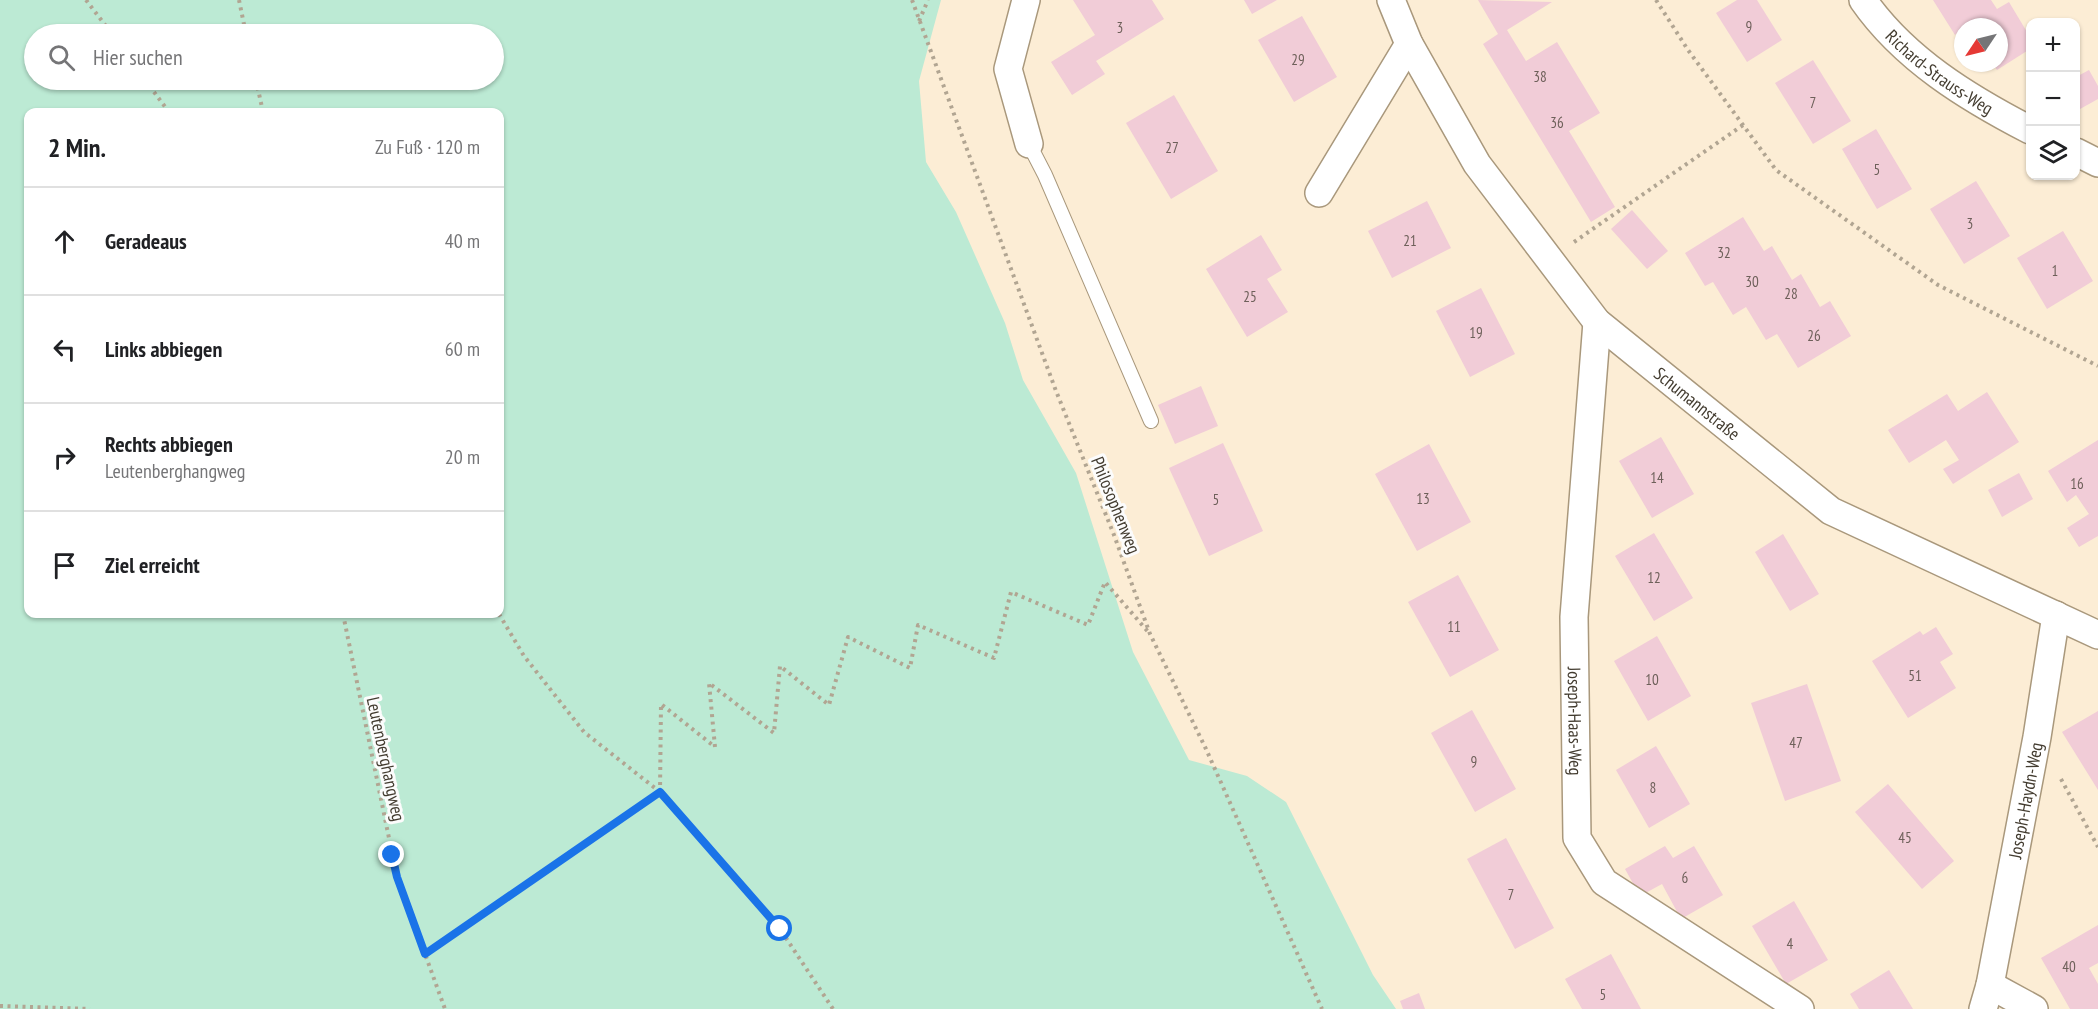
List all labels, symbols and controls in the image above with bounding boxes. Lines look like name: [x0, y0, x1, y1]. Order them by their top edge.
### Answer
house number: 9: [1746, 17, 1752, 36]
house number: 3: [1117, 18, 1123, 37]
north arrow: [1954, 18, 2008, 72]
map controls: [2026, 18, 2080, 180]
button: +: [2026, 18, 2080, 72]
search box: [24, 24, 504, 90]
street label: Richard-Strauss-Weg: [1881, 24, 1998, 119]
icon: search: [45, 41, 78, 74]
text: Hier suchen: [93, 43, 183, 71]
house number: 29: [1291, 50, 1305, 69]
house number: 38: [1533, 67, 1547, 86]
button: −: [2026, 72, 2080, 126]
house number: 7: [1810, 93, 1816, 112]
house number: 36: [1550, 113, 1564, 132]
button: layers: [2026, 126, 2080, 180]
text: 2 Min.: [48, 131, 106, 164]
text: Zu Fuß · 120 m: [375, 134, 480, 160]
house number: 27: [1165, 138, 1179, 157]
house number: 5: [1874, 160, 1880, 179]
house number: 3: [1967, 214, 1973, 233]
icon: ahead: [48, 225, 81, 258]
text: Geradeaus: [105, 227, 187, 255]
text: 40 m: [445, 228, 480, 254]
house number: 21: [1403, 231, 1417, 250]
house number: 32: [1717, 243, 1731, 262]
house number: 1: [2052, 261, 2058, 280]
house number: 30: [1745, 272, 1759, 291]
house number: 28: [1784, 284, 1798, 303]
house number: 25: [1243, 287, 1257, 306]
house number: 19: [1469, 323, 1483, 342]
house number: 26: [1807, 326, 1821, 345]
icon: left: [48, 333, 81, 366]
text: Links abbiegen: [105, 335, 222, 363]
text: 60 m: [445, 336, 480, 362]
street label: Schumannstraße: [1650, 362, 1745, 445]
text: Rechts abbiegen: [105, 430, 233, 458]
icon: right: [48, 441, 81, 474]
text: 20 m: [445, 444, 480, 470]
street label: Philosophenweg: [1086, 453, 1146, 557]
text: Leutenberghangweg: [105, 458, 245, 484]
house number: 14: [1650, 468, 1664, 487]
house number: 16: [2070, 474, 2084, 493]
house number: 13: [1416, 489, 1430, 508]
house number: 5: [1213, 490, 1219, 509]
icon: arrive: [48, 549, 81, 582]
text: Ziel erreicht: [105, 551, 200, 579]
house number: 12: [1647, 568, 1661, 587]
house number: 11: [1447, 617, 1461, 636]
street label: Joseph-Haas-Weg: [1563, 666, 1588, 776]
house number: 51: [1908, 666, 1922, 685]
house number: 10: [1645, 670, 1659, 689]
street label: Leutenberghangweg: [362, 695, 410, 823]
house number: 47: [1789, 733, 1803, 752]
street label: Joseph-Haydn-Weg: [2003, 740, 2047, 861]
house number: 9: [1471, 752, 1477, 771]
house number: 8: [1650, 778, 1656, 797]
house number: 45: [1898, 828, 1912, 847]
route end: [378, 841, 404, 867]
house number: 6: [1682, 868, 1689, 887]
house number: 7: [1508, 885, 1514, 904]
route start: [766, 915, 792, 941]
house number: 4: [1787, 934, 1794, 953]
house number: 40: [2062, 957, 2076, 976]
house number: 5: [1600, 985, 1606, 1004]

